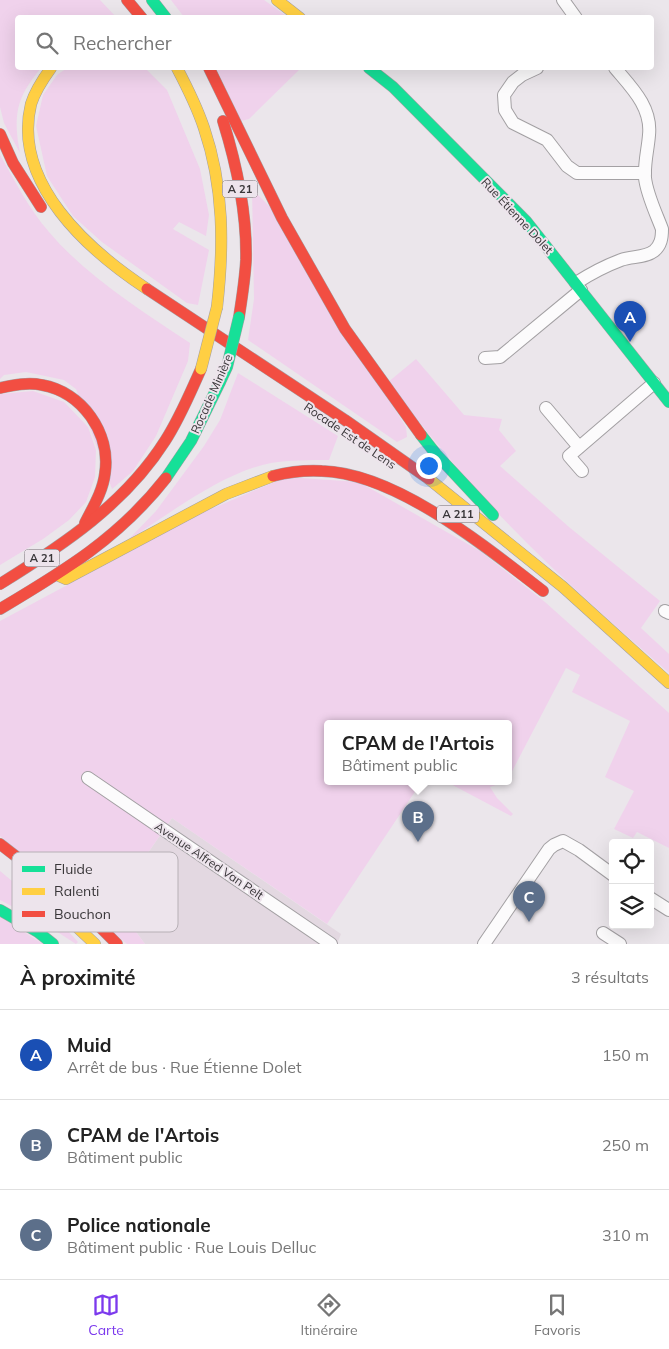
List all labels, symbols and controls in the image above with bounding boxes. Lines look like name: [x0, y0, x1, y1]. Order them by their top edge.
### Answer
search box: [15, 15, 654, 70]
icon: search: [33, 29, 61, 57]
text: Rechercher: [73, 31, 172, 55]
street label: Rue Étienne Dolet: [478, 174, 556, 257]
road number: A 21: [222, 180, 258, 198]
pin: A: [614, 301, 646, 342]
street label: Rocade Minière: [187, 352, 236, 436]
street label: Rocade Est de Lens: [301, 399, 399, 472]
your location: [416, 453, 442, 479]
road number: A 211: [437, 506, 479, 522]
road number: A 21: [24, 550, 60, 566]
popup: [324, 720, 512, 785]
text: CPAM de l'Artois: [342, 731, 494, 755]
text: Bâtiment public: [342, 755, 458, 775]
pin: B: [402, 801, 434, 842]
street label: Avenue Alfred Van Pelt: [152, 819, 267, 903]
map controls: [609, 839, 654, 929]
button: locate: [609, 839, 654, 884]
legend: [12, 852, 178, 932]
text: Fluide: [54, 860, 93, 878]
pin: C: [513, 881, 545, 922]
text: Ralenti: [54, 882, 99, 900]
button: layers: [609, 884, 654, 929]
text: Bouchon: [54, 905, 111, 923]
text: À proximité: [20, 964, 136, 990]
text: 3 résultats: [571, 967, 649, 987]
text: Muid: [67, 1033, 112, 1057]
text: A: [30, 1045, 42, 1065]
text: 150 m: [602, 1045, 649, 1065]
text: Arrêt de bus · Rue Étienne Dolet: [67, 1057, 302, 1077]
text: CPAM de l'Artois: [67, 1123, 219, 1147]
text: B: [30, 1135, 42, 1155]
text: 250 m: [602, 1135, 649, 1155]
text: Bâtiment public: [67, 1147, 183, 1167]
text: Police nationale: [67, 1213, 211, 1237]
text: C: [31, 1225, 41, 1245]
text: 310 m: [602, 1225, 649, 1245]
text: Bâtiment public · Rue Louis Delluc: [67, 1237, 316, 1257]
tab: Carte: [88, 1291, 124, 1339]
tab: Itinéraire: [301, 1291, 358, 1339]
tab: Favoris: [534, 1291, 581, 1339]

